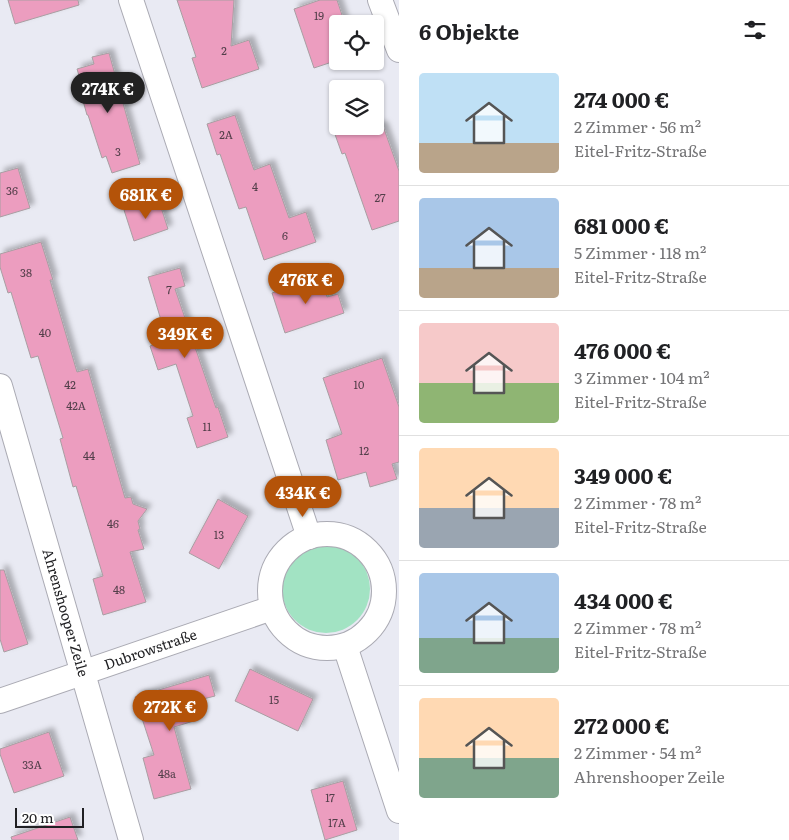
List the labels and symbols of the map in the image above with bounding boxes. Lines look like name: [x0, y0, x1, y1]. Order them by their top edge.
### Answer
house number: 19: [314, 7, 324, 23]
house number: 2: [221, 42, 227, 58]
pin: 274K €: [67, 72, 149, 114]
house number: 2A: [219, 126, 233, 142]
house number: 3: [115, 143, 121, 159]
pin: 681K €: [105, 178, 187, 220]
house number: 4: [252, 178, 258, 194]
house number: 36: [6, 182, 18, 198]
house number: 27: [374, 189, 386, 205]
house number: 6: [282, 227, 288, 243]
pin: 476K €: [265, 262, 347, 305]
house number: 38: [20, 264, 32, 280]
house number: 7: [166, 281, 172, 297]
pin: 349K €: [144, 316, 226, 359]
house number: 40: [39, 324, 51, 340]
house number: 42: [64, 376, 76, 392]
house number: 10: [354, 376, 364, 392]
house number: 42A: [66, 397, 86, 413]
house number: 11: [203, 418, 212, 434]
house number: 12: [359, 442, 369, 458]
house number: 44: [83, 447, 95, 463]
pin: 434K €: [262, 476, 344, 518]
house number: 46: [107, 515, 119, 531]
house number: 13: [214, 526, 224, 542]
street label: Ahrenshooper Zeile: [38, 546, 94, 679]
house number: 48: [113, 581, 125, 597]
street label: Dubrowstraße: [101, 624, 199, 674]
pin: 272K €: [129, 690, 211, 732]
house number: 15: [269, 691, 279, 707]
house number: 33A: [22, 756, 42, 772]
house number: 48a: [158, 765, 176, 781]
house number: 17: [325, 789, 335, 805]
scale bar: [15, 805, 84, 828]
house number: 17A: [328, 814, 346, 830]

